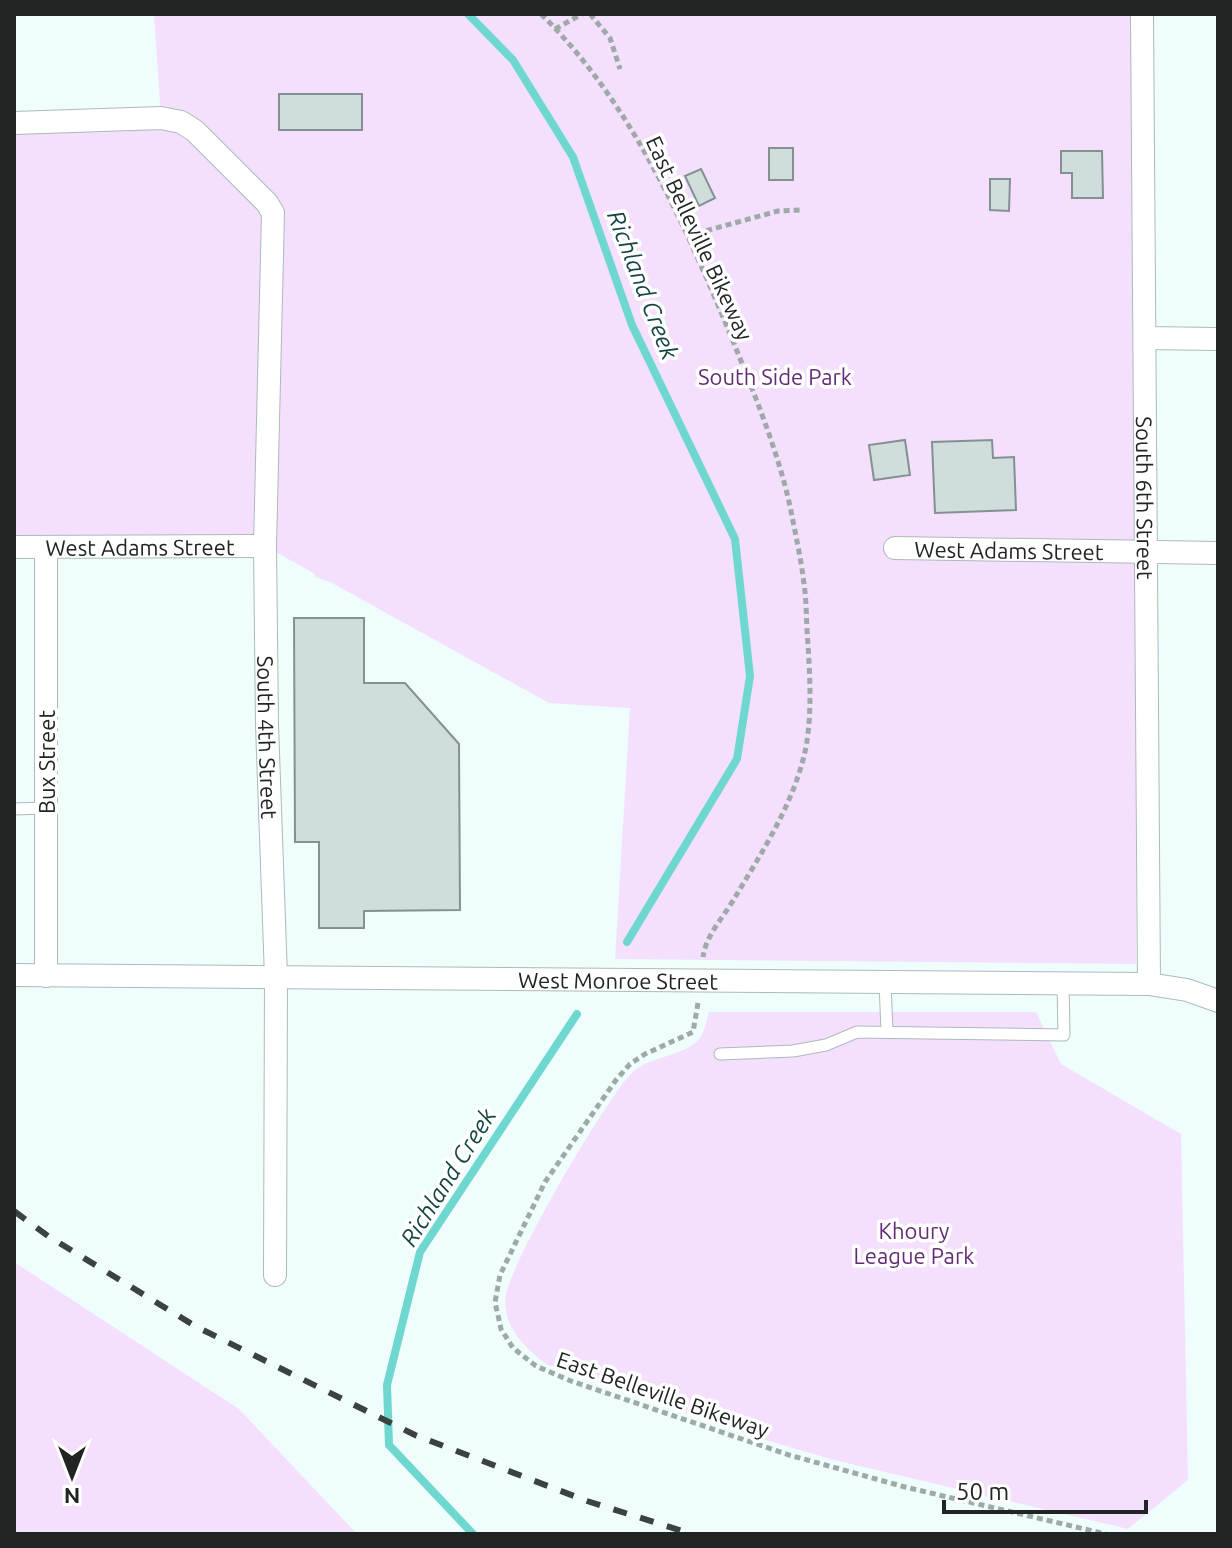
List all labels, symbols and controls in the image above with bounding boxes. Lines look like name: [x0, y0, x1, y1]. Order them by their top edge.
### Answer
street label: East Belleville Bikeway: [642, 132, 759, 345]
water label: Richland Creek: [602, 207, 684, 364]
park label: South Side Park: [698, 364, 852, 389]
street label: South 6th Street: [1132, 416, 1159, 580]
street label: West Adams Street: [45, 534, 235, 559]
street label: West Adams Street: [914, 536, 1104, 564]
street label: South 4th Street: [254, 655, 283, 820]
street label: Bux Street: [34, 710, 59, 814]
street label: West Monroe Street: [518, 966, 718, 993]
water label: Richland Creek: [395, 1103, 502, 1251]
park label: Khoury League Park: [854, 1218, 974, 1268]
street label: East Belleville Bikeway: [554, 1346, 773, 1442]
north arrow: [32, 1436, 112, 1516]
scale bar: [944, 1464, 1146, 1514]
text: 50 m: [956, 1478, 1009, 1505]
text: N: [64, 1484, 80, 1509]

